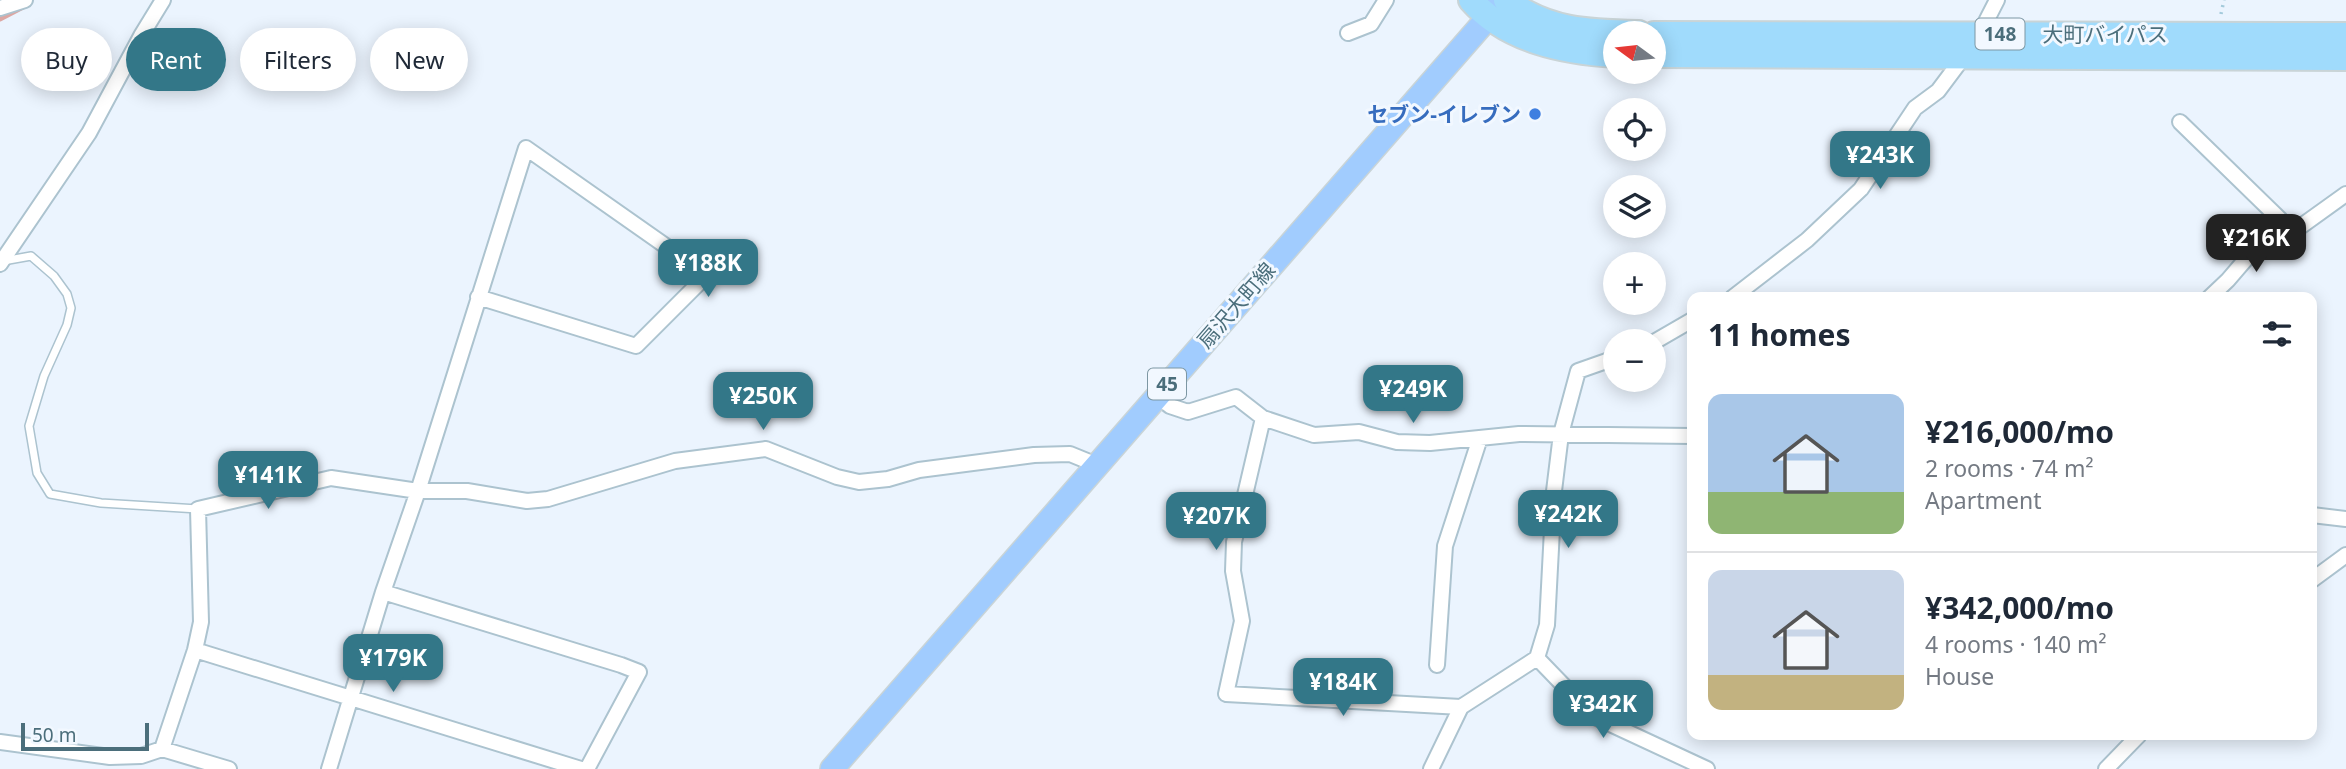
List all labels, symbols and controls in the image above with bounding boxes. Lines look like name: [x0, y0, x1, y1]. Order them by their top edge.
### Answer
road number: 148: [1976, 18, 2024, 50]
street label: 大町バイパス: [2042, 20, 2168, 48]
north arrow: [1603, 21, 1666, 84]
map controls: [1603, 21, 1666, 392]
chip: Buy: [21, 28, 112, 91]
chip: Rent: [126, 28, 226, 91]
chip: Filters: [240, 28, 356, 91]
chip: New: [370, 28, 468, 91]
button: locate: [1603, 98, 1666, 161]
place label: セブン-イレブン: [1367, 100, 1521, 128]
marker: セブン-イレブン: [1527, 106, 1543, 122]
pin: ¥243K: [1831, 132, 1929, 191]
text: ¥243K: [1846, 138, 1914, 170]
button: layers: [1603, 175, 1666, 238]
pin: ¥216K: [2207, 215, 2305, 274]
text: ¥216K: [2222, 221, 2290, 253]
pin: ¥188K: [659, 240, 757, 299]
text: ¥188K: [674, 246, 742, 278]
button: +: [1603, 252, 1666, 315]
street label: 扇沢大町線: [1191, 256, 1281, 354]
text: 11 homes: [1708, 314, 1851, 355]
icon: filters: [2258, 315, 2296, 353]
button: −: [1603, 329, 1666, 392]
pin: ¥249K: [1364, 366, 1462, 425]
road number: 45: [1148, 368, 1186, 400]
pin: ¥250K: [714, 372, 812, 432]
text: ¥249K: [1379, 372, 1447, 404]
text: ¥250K: [729, 379, 797, 411]
text: ¥216,000/mo: [1925, 411, 2114, 452]
icon: home: [1764, 422, 1848, 506]
pin: ¥141K: [219, 452, 317, 511]
text: 2 rooms · 74 m²: [1925, 452, 2094, 484]
text: ¥141K: [234, 458, 302, 490]
text: Apartment: [1925, 484, 2042, 516]
pin: ¥242K: [1519, 490, 1617, 550]
pin: ¥207K: [1167, 492, 1265, 552]
text: ¥242K: [1534, 497, 1602, 529]
text: ¥207K: [1182, 499, 1250, 531]
text: ¥342,000/mo: [1925, 587, 2114, 628]
icon: home: [1764, 598, 1848, 682]
text: 4 rooms · 140 m²: [1925, 628, 2107, 660]
pin: ¥179K: [344, 634, 442, 694]
text: ¥179K: [359, 641, 427, 673]
pin: ¥184K: [1294, 658, 1392, 718]
text: House: [1925, 660, 1994, 692]
text: ¥184K: [1309, 665, 1377, 697]
pin: ¥342K: [1554, 680, 1652, 740]
text: ¥342K: [1569, 687, 1637, 719]
scale bar: [21, 720, 149, 752]
text: 50 m: [32, 722, 76, 748]

